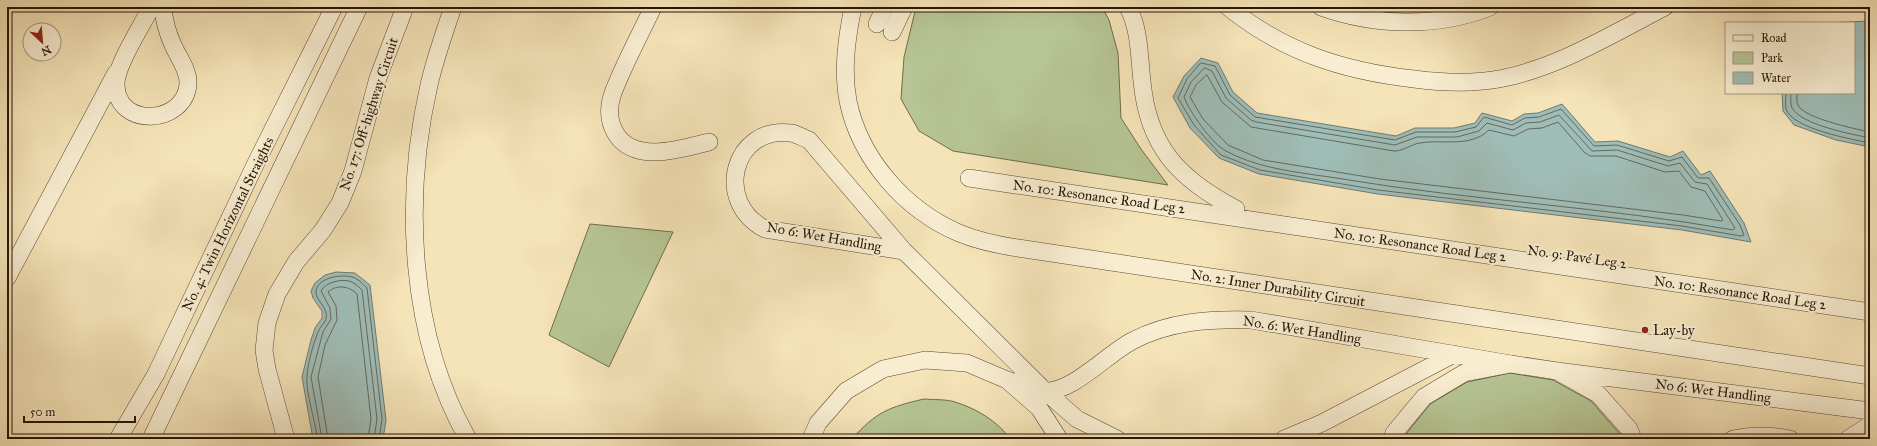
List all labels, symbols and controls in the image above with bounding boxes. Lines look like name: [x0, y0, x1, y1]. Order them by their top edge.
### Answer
north arrow: [22, 22, 62, 62]
legend: [1725, 22, 1855, 94]
text: Road: [1761, 31, 1787, 45]
street label: No. 17: Off-highway Circuit: [336, 35, 402, 193]
text: N: [39, 43, 53, 59]
text: Park: [1761, 51, 1783, 65]
text: Water: [1761, 71, 1791, 85]
street label: No. 4: Twin Horizontal Straights: [178, 134, 278, 314]
street label: No. 10: Resonance Road Leg 2: [1012, 176, 1186, 218]
street label: No 6: Wet Handling: [765, 219, 883, 256]
street label: No. 10: Resonance Road Leg 2: [1333, 224, 1507, 266]
street label: No. 9: Pavé Leg 2: [1526, 242, 1628, 272]
street label: No. 2: Inner Durability Circuit: [1190, 266, 1367, 310]
street label: No. 10: Resonance Road Leg 2: [1653, 272, 1827, 314]
street label: No. 6: Wet Handling: [1242, 312, 1363, 348]
place label: Lay-by: [1653, 322, 1695, 339]
marker: Lay-by: [1640, 325, 1650, 335]
street label: No 6: Wet Handling: [1654, 375, 1772, 407]
scale bar: [24, 398, 135, 424]
text: 50 m: [30, 405, 55, 419]

